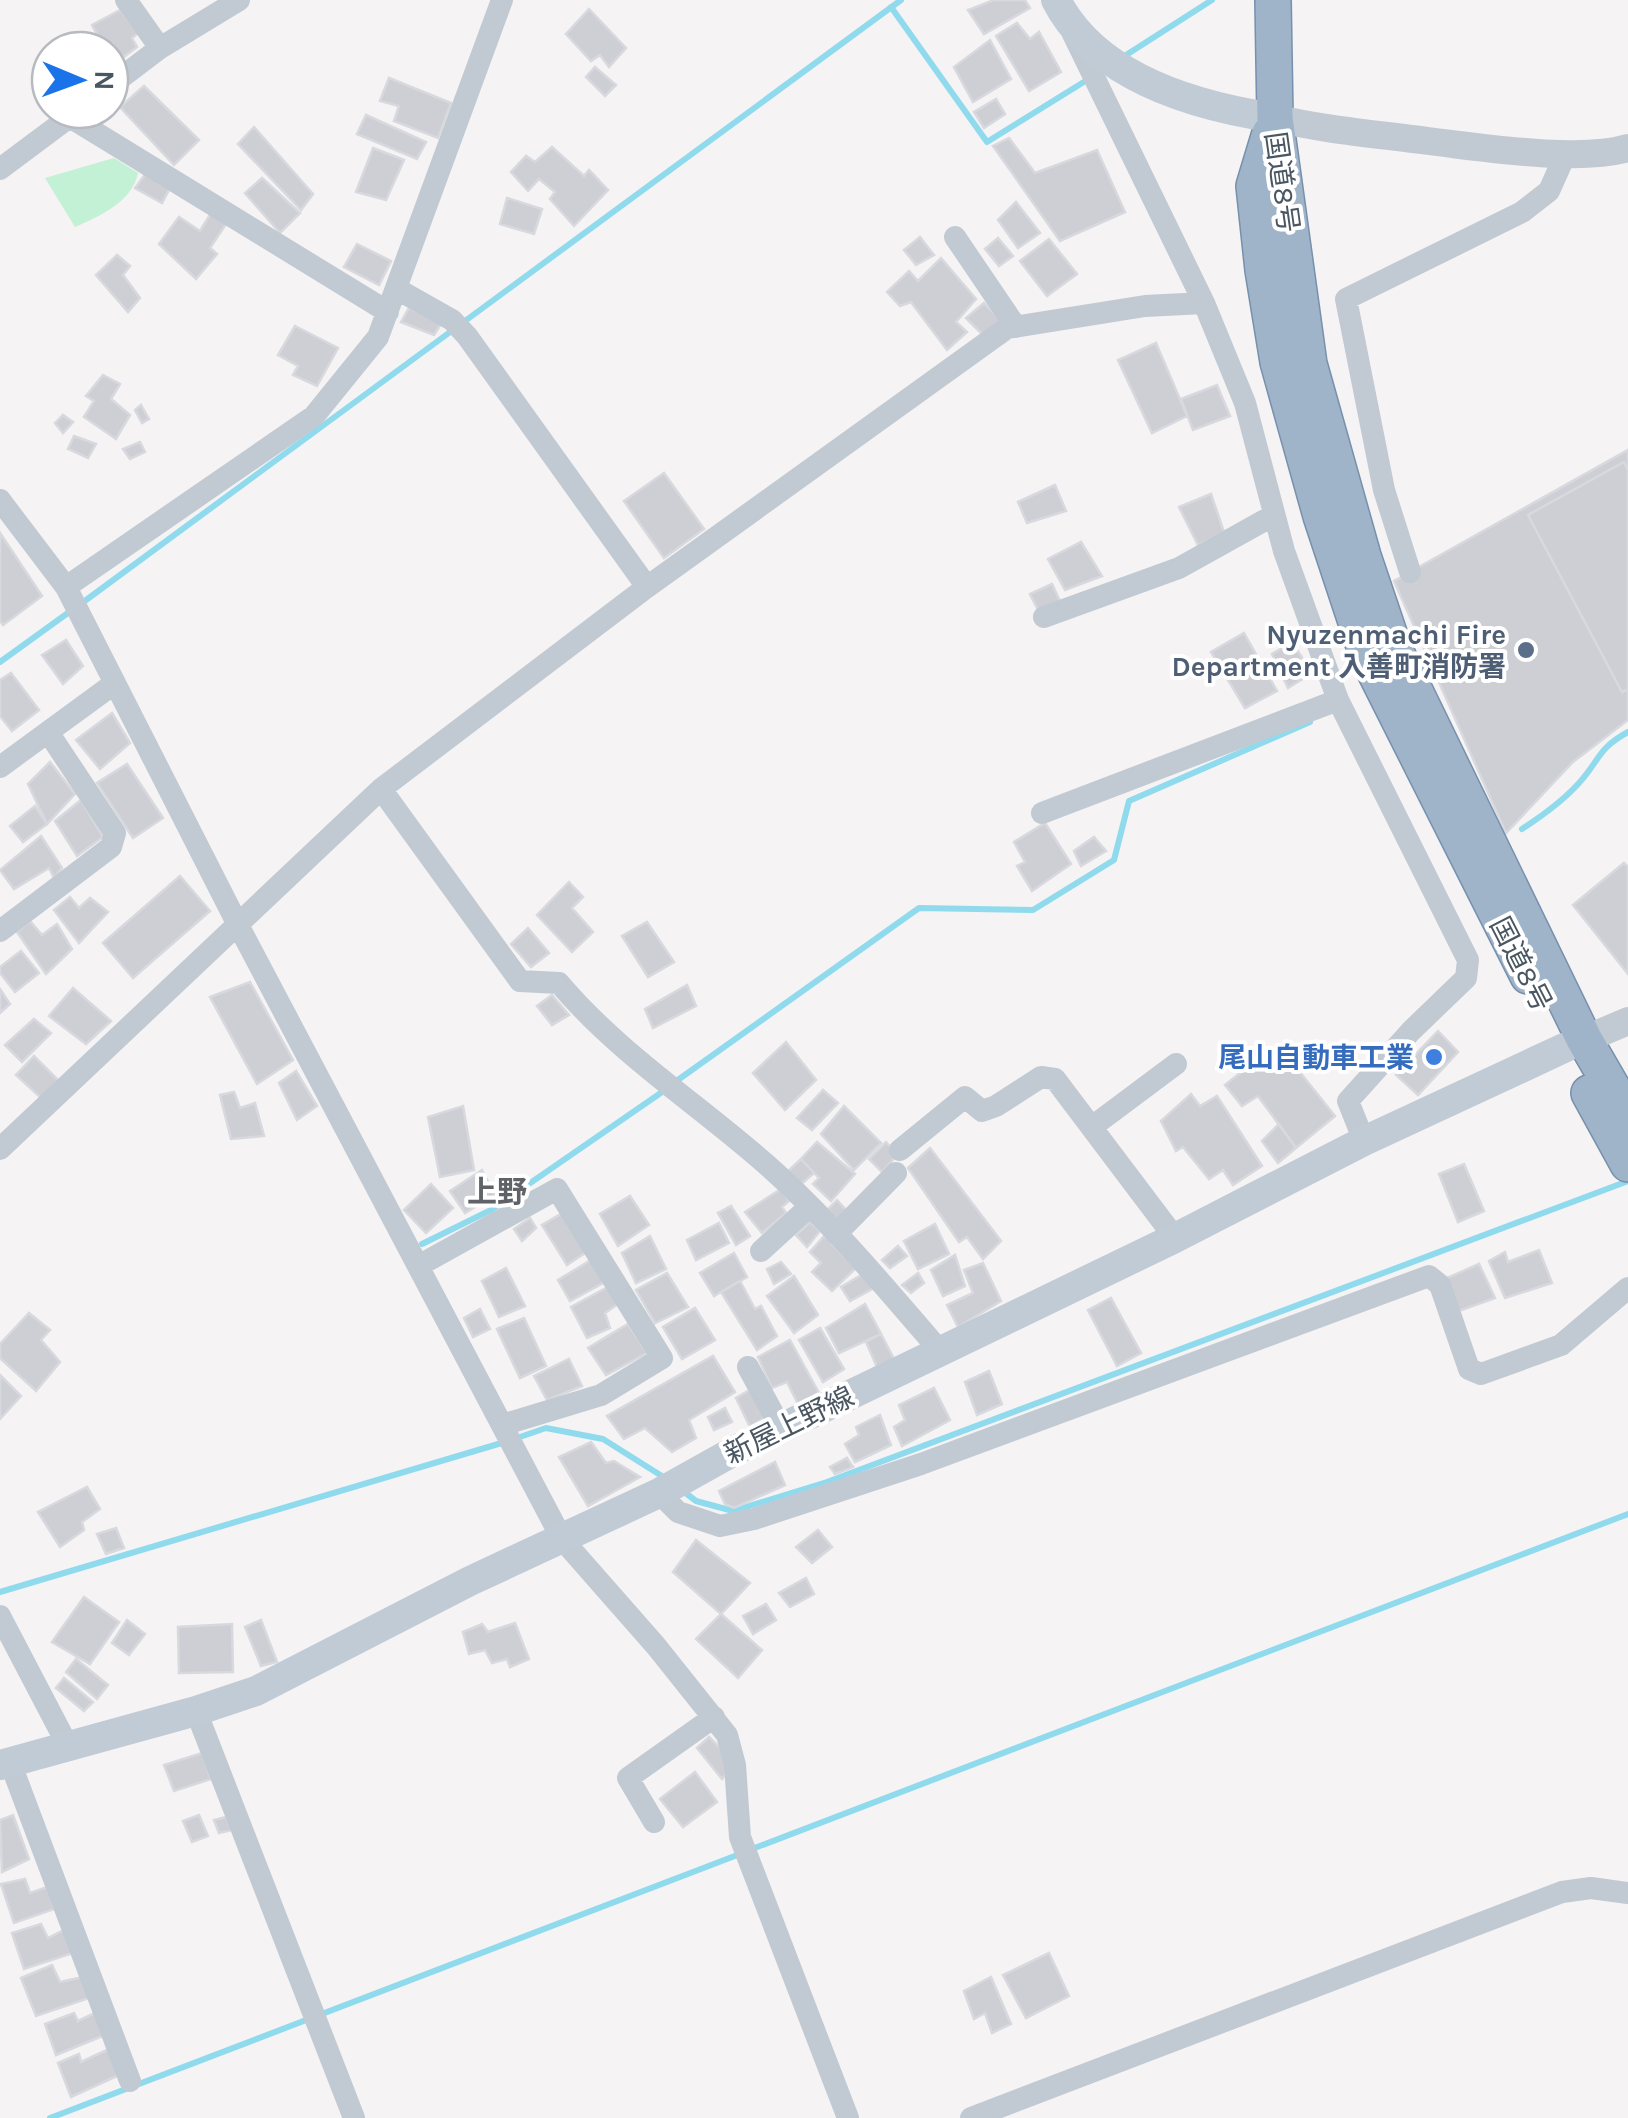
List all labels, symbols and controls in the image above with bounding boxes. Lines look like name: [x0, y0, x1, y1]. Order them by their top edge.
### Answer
north arrow: [30, 30, 130, 130]
text: N: [88, 70, 121, 91]
street label: 国道8号: [1259, 130, 1305, 234]
place label: Nyuzenmachi Fire Department 入善町消防署: [1171, 618, 1506, 683]
marker: Nyuzenmachi Fire Department 入善町消防署: [1515, 639, 1537, 661]
street label: 国道8号: [1483, 911, 1559, 1017]
place label: 尾山自動車工業: [1218, 1041, 1414, 1074]
marker: 尾山自動車工業: [1423, 1046, 1445, 1068]
district label: 上野: [467, 1174, 527, 1210]
street label: 新屋上野線: [719, 1379, 859, 1471]

